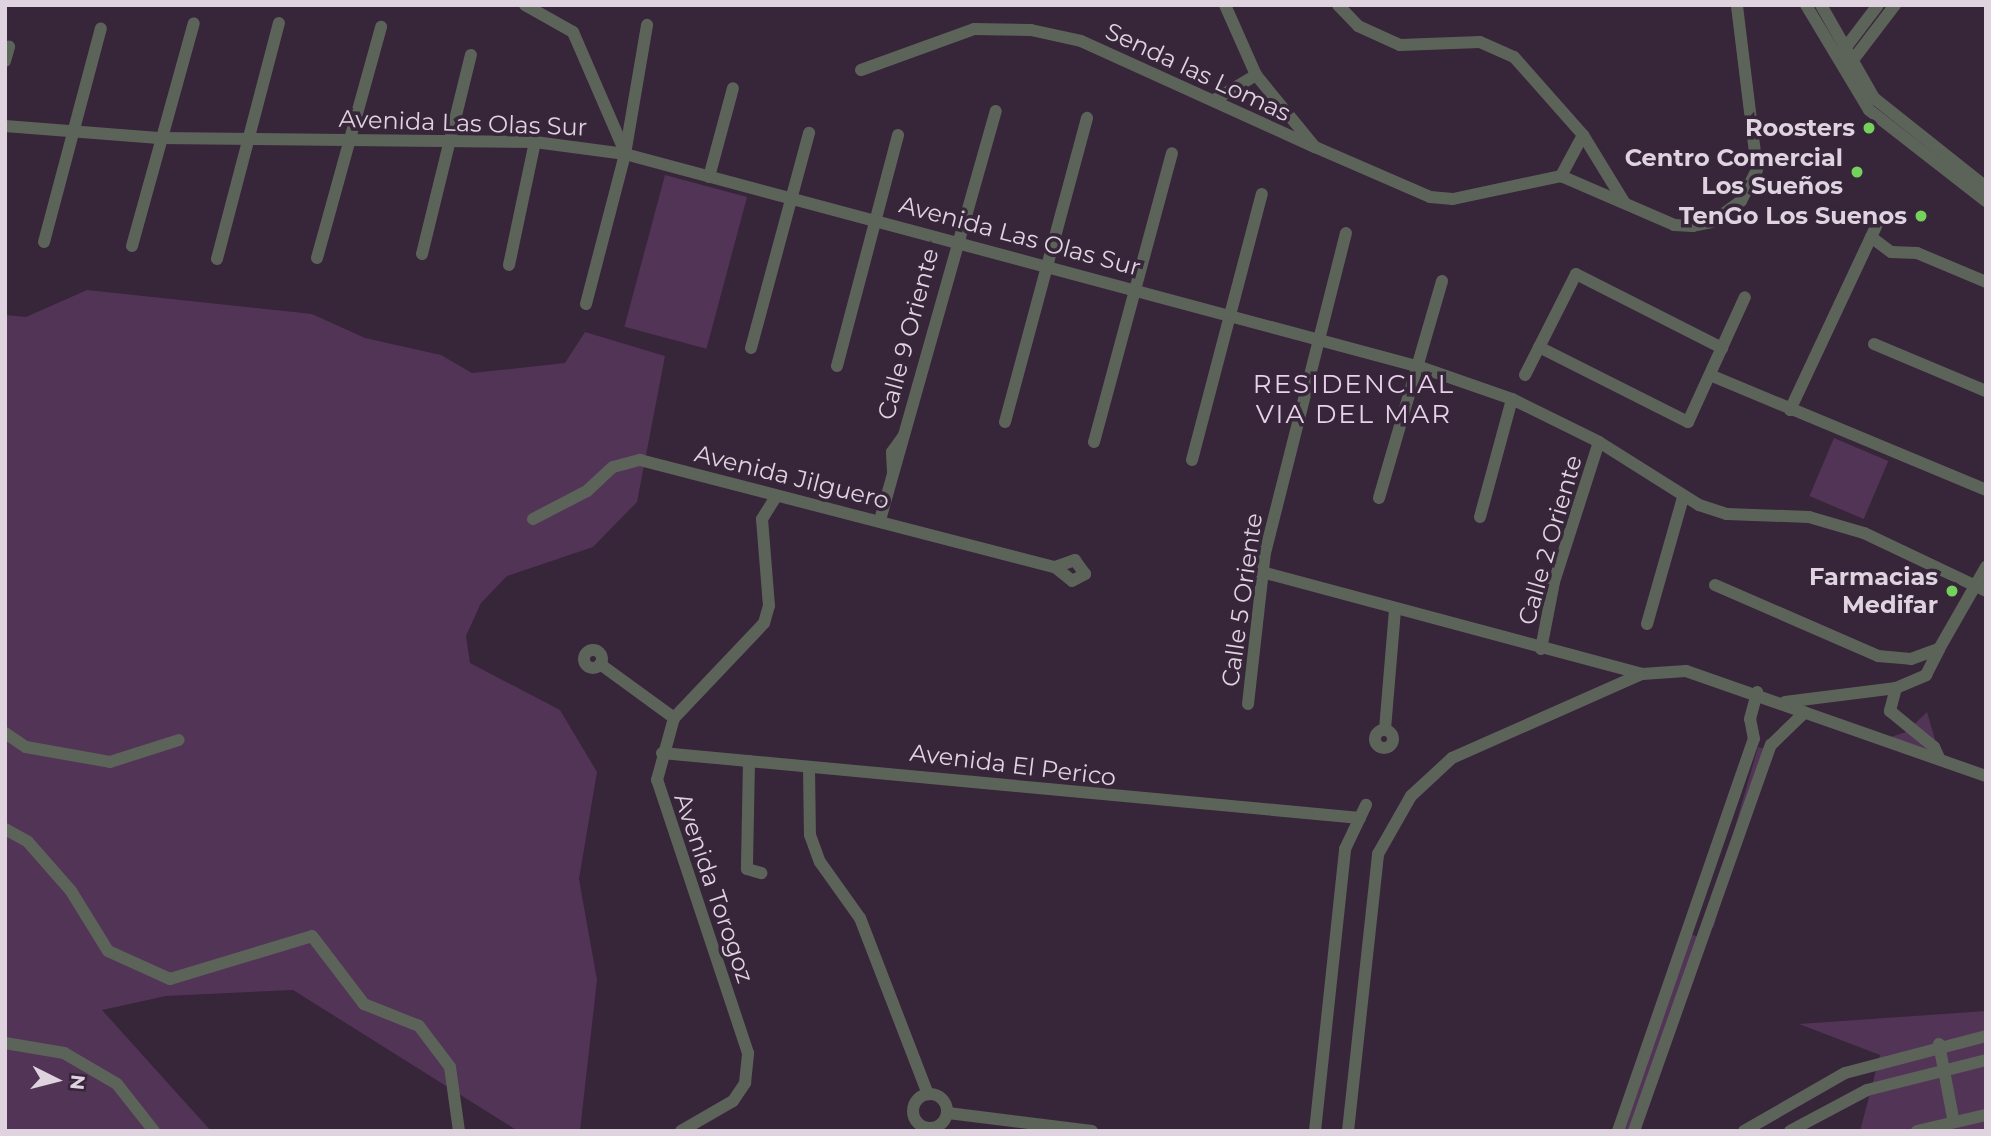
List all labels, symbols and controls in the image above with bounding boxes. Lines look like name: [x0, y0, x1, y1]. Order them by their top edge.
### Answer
street label: Senda las Lomas: [1101, 16, 1295, 128]
street label: Avenida Las Olas Sur: [338, 104, 588, 142]
place label: Roosters: [1745, 114, 1855, 142]
marker: Roosters: [1861, 120, 1877, 136]
place label: Centro Comercial Los Sueños: [1625, 144, 1843, 200]
marker: Centro Comercial Los Sueños: [1849, 164, 1865, 180]
street label: Avenida Las Olas Sur: [896, 190, 1144, 282]
place label: TenGo Los Suenos: [1679, 202, 1907, 230]
marker: TenGo Los Suenos: [1913, 208, 1929, 224]
street label: Calle 9 Oriente: [871, 245, 945, 423]
district label: RESIDENCIAL VIA DEL MAR: [1254, 369, 1454, 430]
street label: Avenida Jilguero: [692, 439, 892, 515]
street label: Calle 2 Oriente: [1512, 452, 1588, 628]
street label: Calle 5 Oriente: [1216, 511, 1268, 689]
place label: Farmacias Medifar: [1809, 563, 1938, 619]
marker: Farmacias Medifar: [1944, 583, 1960, 599]
street label: Avenida El Perico: [908, 738, 1118, 792]
street label: Avenida Torogoz: [668, 789, 760, 987]
north arrow: [21, 1045, 91, 1115]
text: N: [65, 1073, 90, 1091]

